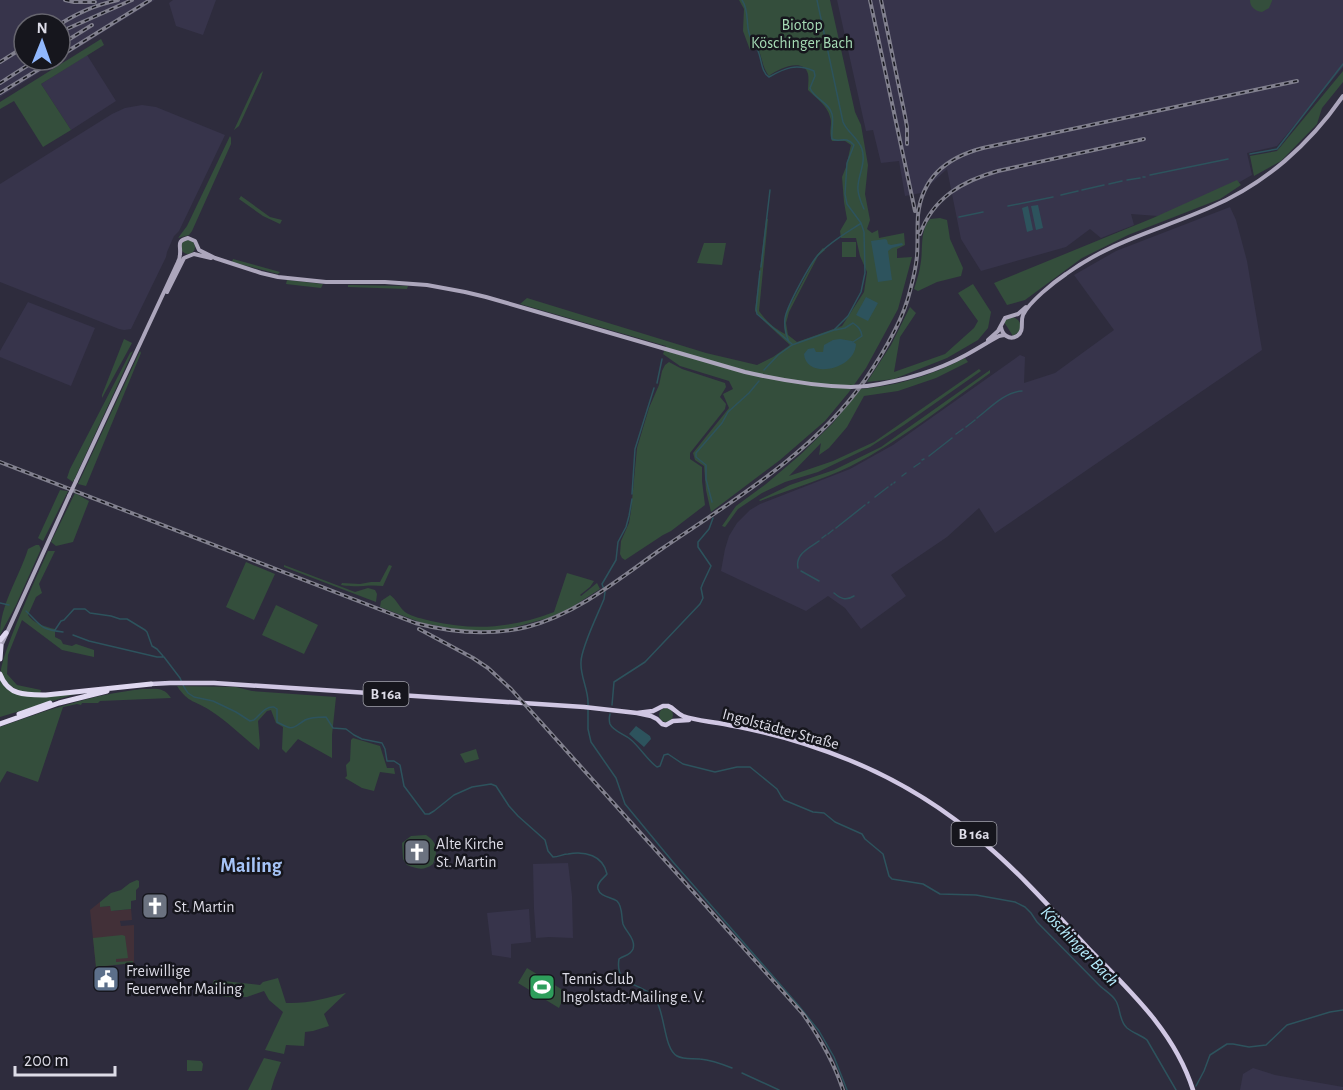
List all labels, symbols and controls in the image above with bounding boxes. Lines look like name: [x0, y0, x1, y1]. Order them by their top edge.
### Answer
north arrow: [12, 12, 72, 72]
park label: Biotop Köschinger Bach: [751, 17, 853, 51]
text: N: [37, 20, 48, 36]
road number: B 16a: [364, 682, 408, 706]
street label: Ingolstädter Straße: [721, 706, 841, 752]
road number: B 16a: [952, 822, 996, 846]
place label: Alte Kirche St. Martin: [436, 836, 504, 870]
church icon: Alte Kirche St. Martin: [402, 837, 432, 867]
district label: Mailing: [220, 856, 283, 876]
church icon: St. Martin: [140, 891, 170, 921]
place label: St. Martin: [174, 899, 235, 915]
water label: Köschinger Bach: [1037, 903, 1122, 990]
place label: Freiwillige Feuerwehr Mailing: [126, 963, 242, 997]
public building icon: Freiwillige Feuerwehr Mailing: [91, 964, 121, 994]
place label: Tennis Club Ingolstadt-Mailing e. V.: [562, 971, 705, 1005]
sports icon: Tennis Club Ingolstadt-Mailing e. V.: [527, 972, 557, 1002]
scale bar: [15, 1039, 116, 1077]
text: 200 m: [24, 1052, 69, 1070]

